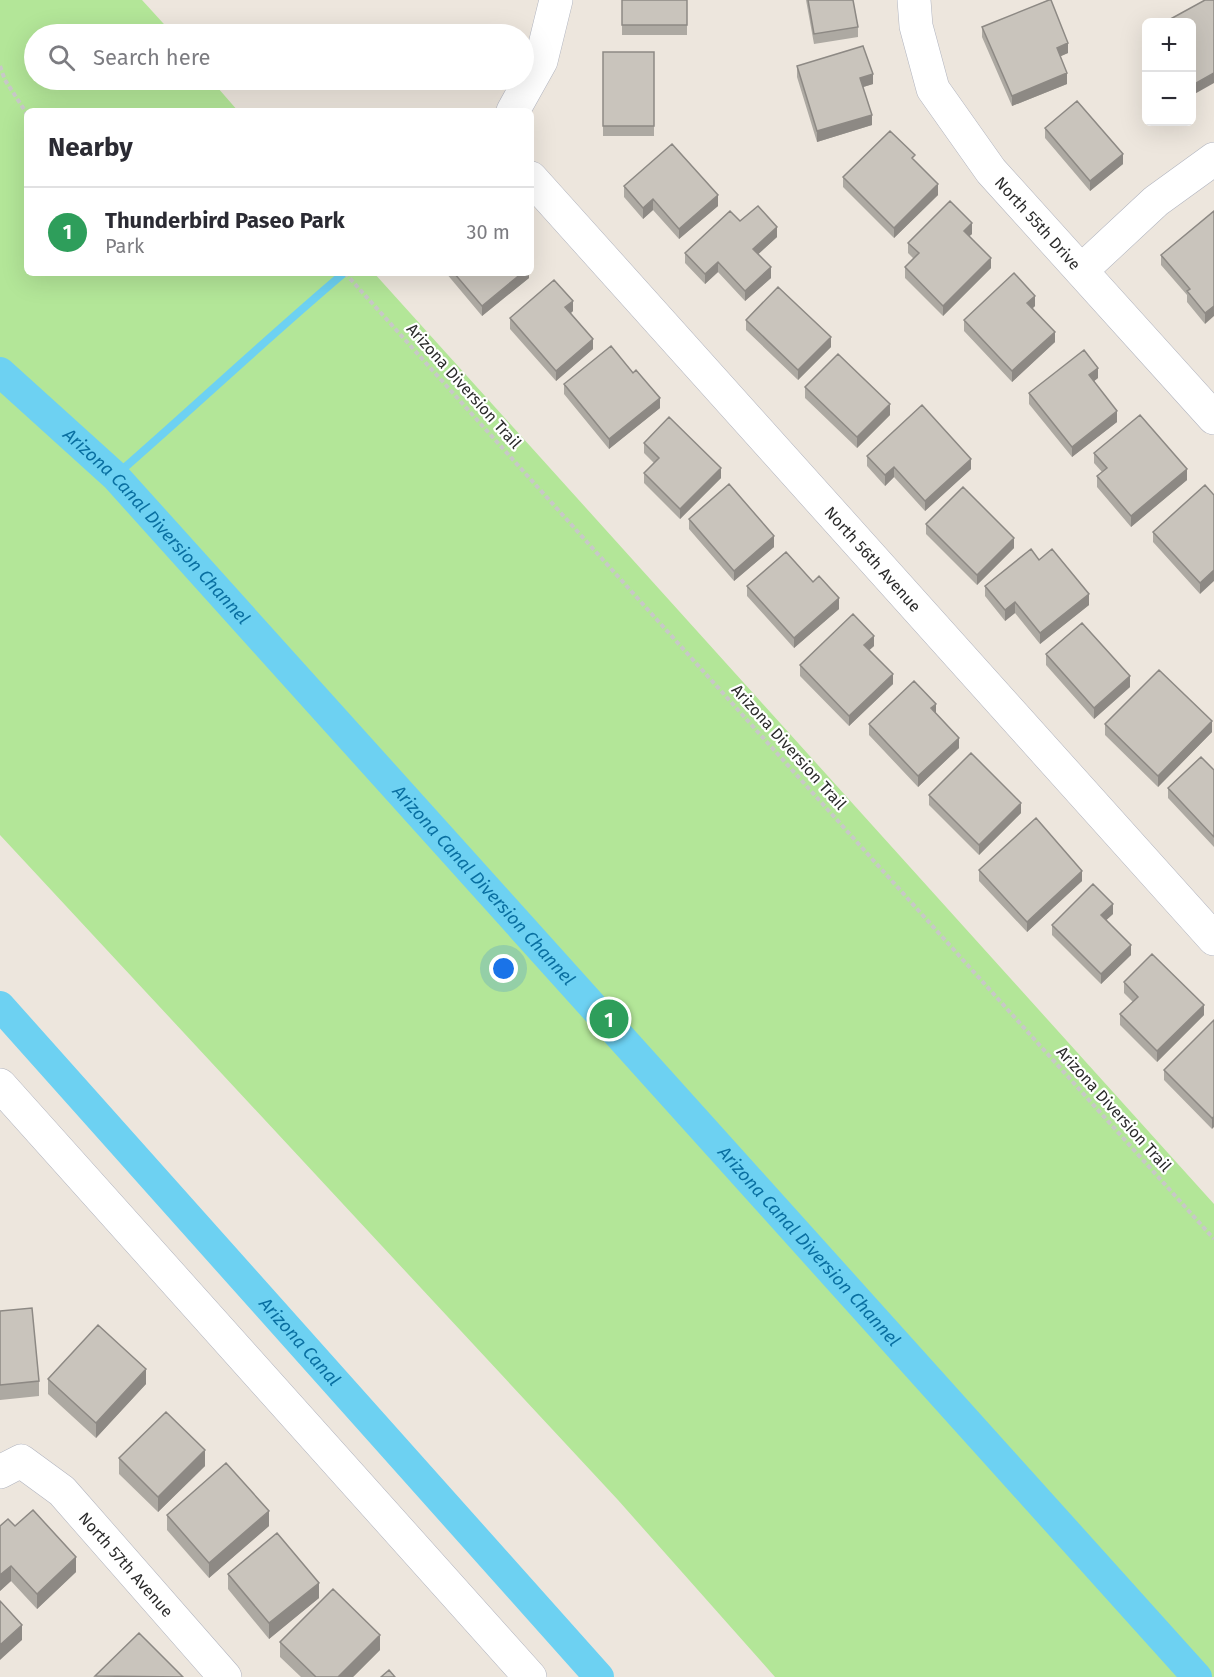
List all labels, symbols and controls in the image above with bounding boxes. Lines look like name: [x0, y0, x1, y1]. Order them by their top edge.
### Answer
map controls: [1142, 18, 1196, 126]
button: +: [1142, 18, 1196, 72]
search box: [24, 24, 534, 90]
icon: search: [45, 41, 78, 74]
text: Search here: [93, 44, 211, 71]
button: −: [1142, 72, 1196, 126]
text: Nearby: [48, 132, 133, 163]
street label: North 55th Drive: [991, 173, 1085, 274]
text: Thunderbird Paseo Park: [105, 207, 345, 234]
text: 1: [63, 220, 72, 244]
text: 30 m: [466, 220, 510, 244]
text: Park: [105, 234, 144, 258]
street label: Arizona Diversion Trail: [403, 319, 525, 453]
water label: Arizona Canal Diversion Channel: [58, 423, 254, 629]
street label: North 56th Avenue: [821, 502, 925, 616]
street label: Arizona Diversion Trail: [728, 680, 850, 814]
water label: Arizona Canal Diversion Channel: [387, 780, 580, 990]
your location: [489, 954, 518, 983]
pin: 1: [590, 996, 628, 1042]
street label: Arizona Diversion Trail: [1053, 1042, 1175, 1176]
water label: Arizona Canal Diversion Channel: [713, 1141, 905, 1351]
water label: Arizona Canal: [254, 1292, 345, 1391]
street label: North 57th Avenue: [75, 1508, 177, 1621]

